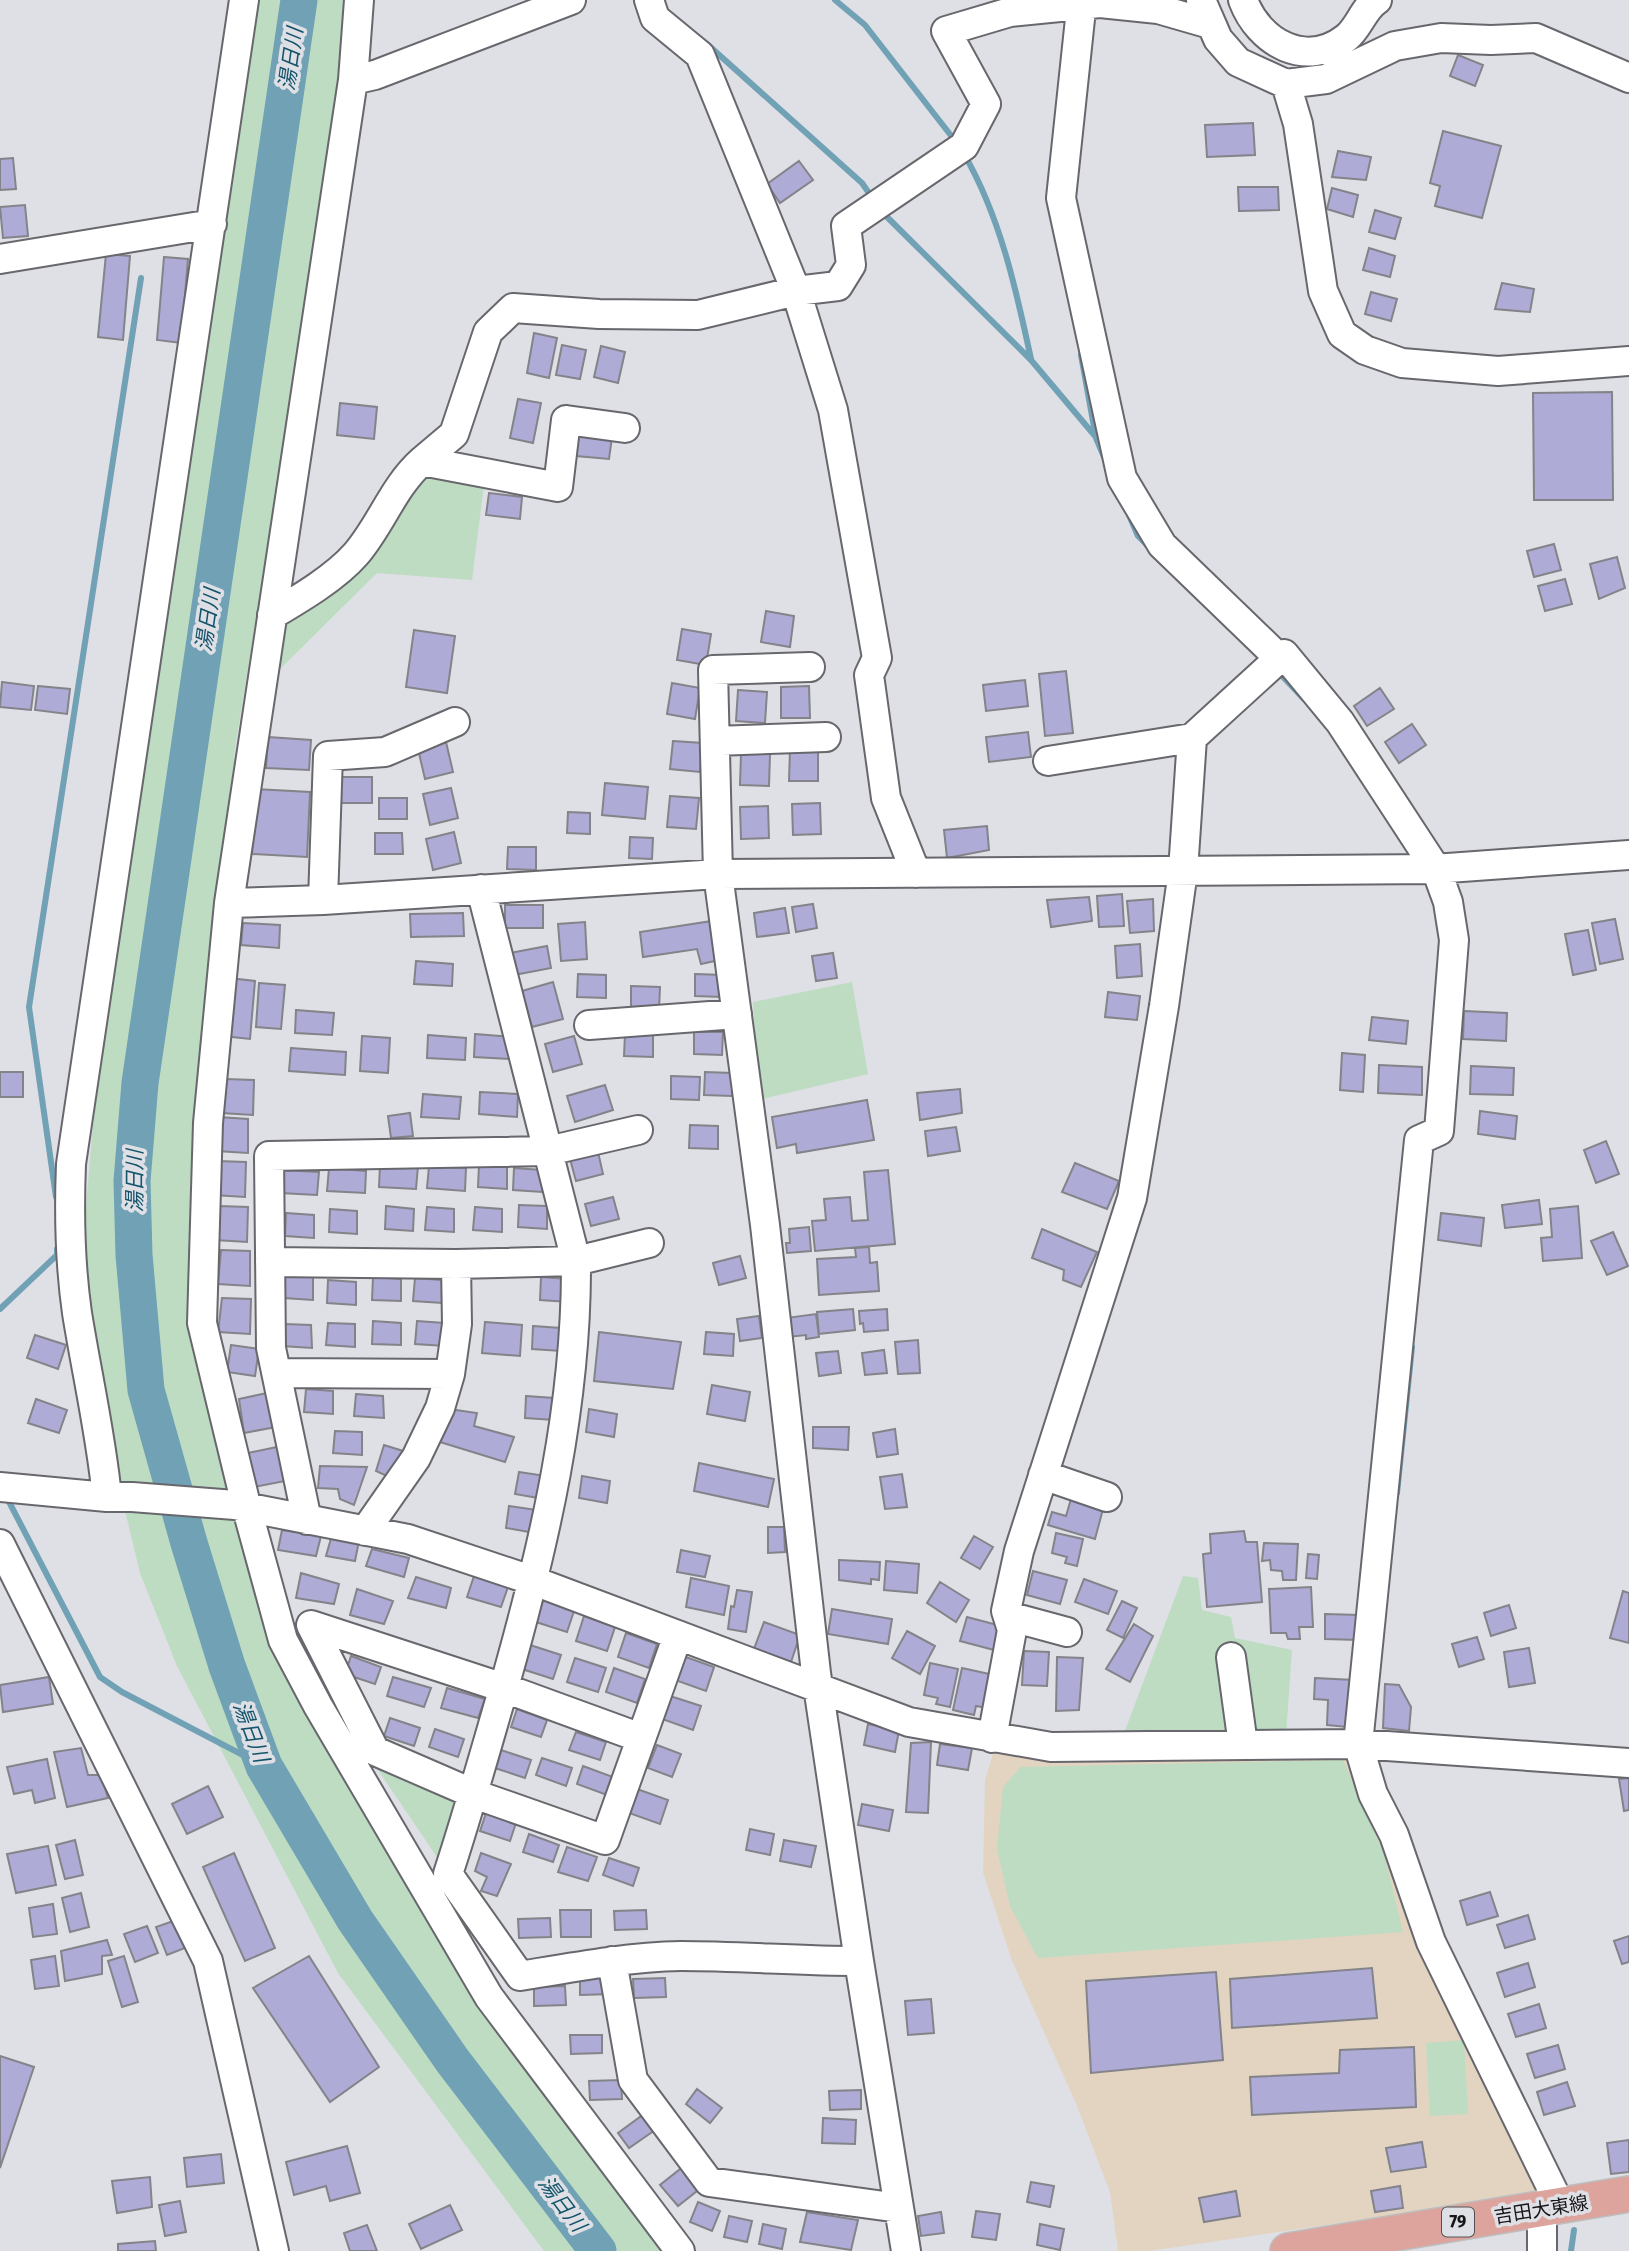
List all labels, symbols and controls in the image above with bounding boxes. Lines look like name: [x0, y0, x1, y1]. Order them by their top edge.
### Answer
water label: 湯日川: [274, 24, 309, 92]
water label: 湯日川: [191, 585, 226, 653]
water label: 湯日川: [122, 1148, 148, 1213]
water label: 湯日川: [228, 1698, 275, 1768]
water label: 湯日川: [533, 2171, 593, 2239]
street label: 吉田大東線: [1492, 2191, 1590, 2228]
road number: 79: [1442, 2208, 1474, 2236]

